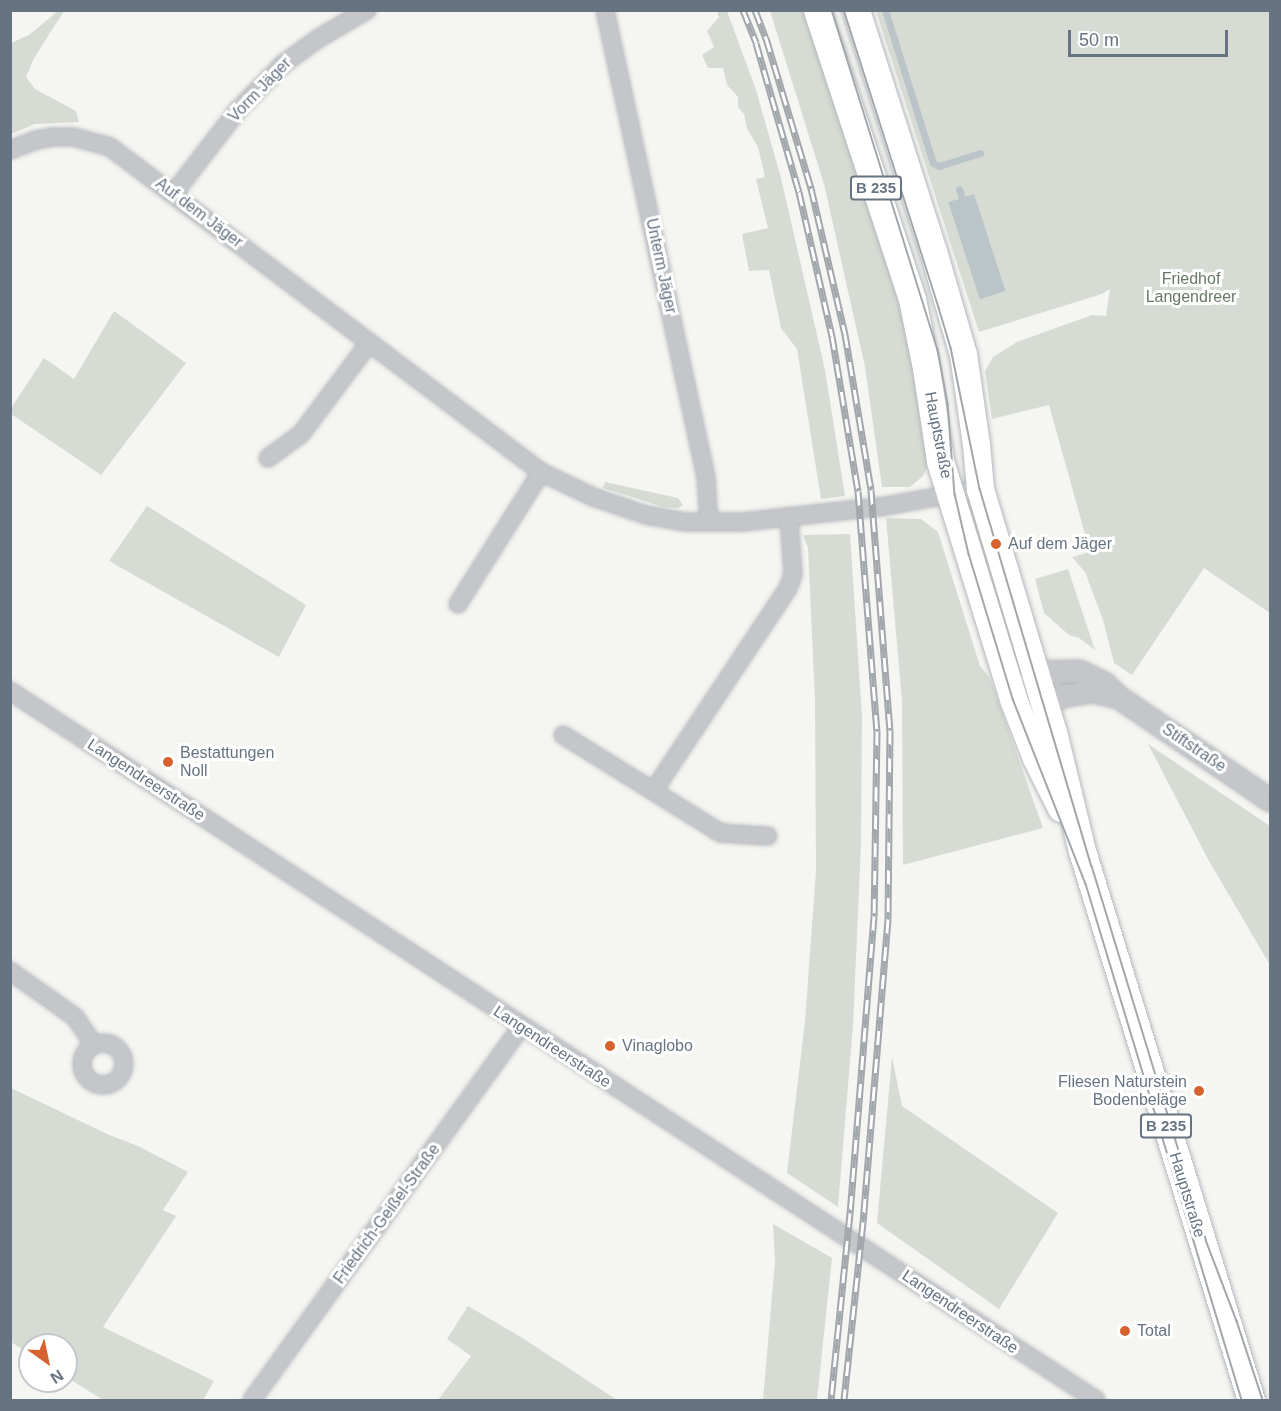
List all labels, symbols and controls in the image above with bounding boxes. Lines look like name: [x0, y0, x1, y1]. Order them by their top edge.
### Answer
scale bar: [1071, 18, 1232, 56]
text: 50 m: [1079, 30, 1119, 50]
street label: Vorm Jäger: [225, 54, 295, 126]
street label: Auf dem Jäger: [152, 174, 246, 252]
road number: B 235: [849, 176, 903, 200]
street label: Unterm Jäger: [642, 217, 680, 315]
park label: Friedhof Langendreer: [1146, 269, 1236, 307]
street label: Hauptstraße: [920, 390, 956, 480]
place label: Auf dem Jäger: [1008, 534, 1112, 554]
marker: Auf dem Jäger: [989, 537, 1003, 551]
street label: Stiftstraße: [1158, 720, 1230, 776]
street label: Langendreerstraße: [84, 735, 208, 825]
place label: Bestattungen Noll: [180, 743, 274, 781]
marker: Bestattungen Noll: [161, 755, 175, 769]
street label: Langendreerstraße: [490, 1002, 614, 1092]
place label: Vinaglobo: [622, 1036, 693, 1056]
marker: Vinaglobo: [603, 1039, 617, 1053]
place label: Fliesen Naturstein Bodenbeläge: [1058, 1072, 1187, 1110]
marker: Fliesen Naturstein Bodenbeläge: [1192, 1084, 1206, 1098]
road number: B 235: [1139, 1114, 1193, 1138]
street label: Friedrich-Geißel-Straße: [330, 1140, 444, 1288]
street label: Hauptstraße: [1165, 1150, 1209, 1240]
street label: Langendreerstraße: [898, 1266, 1022, 1358]
place label: Total: [1137, 1321, 1171, 1341]
marker: Total: [1118, 1324, 1132, 1338]
north arrow: [18, 1333, 78, 1393]
text: N: [48, 1367, 66, 1387]

